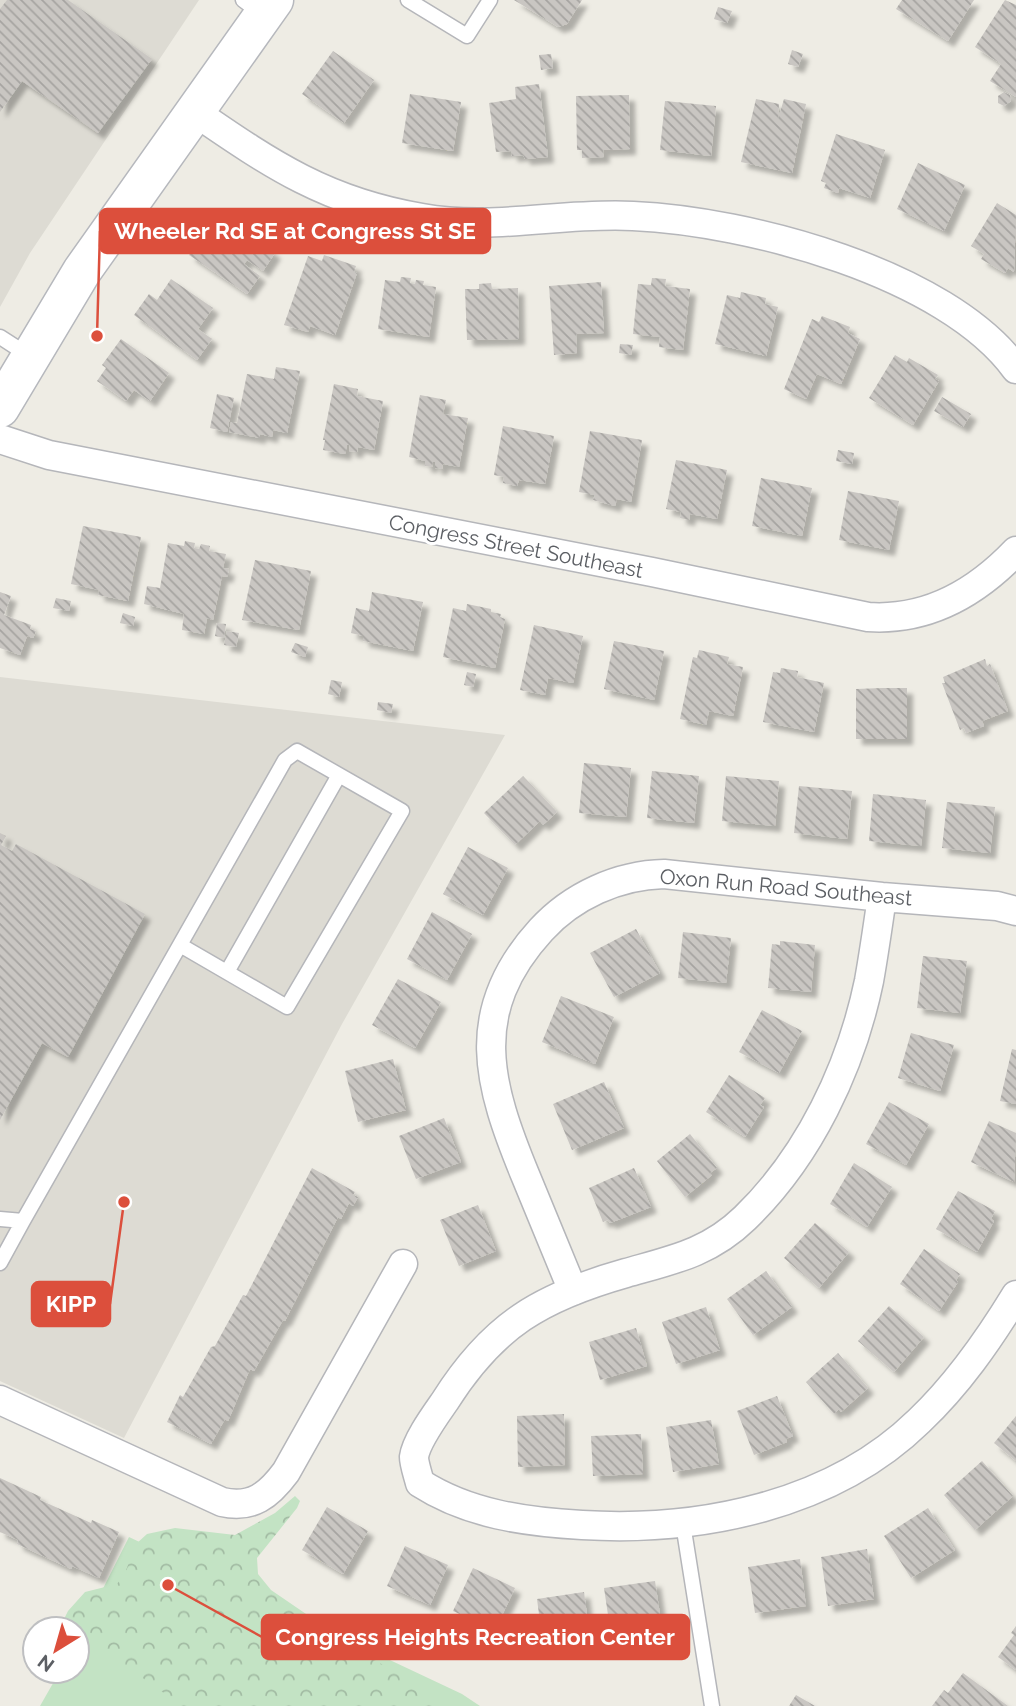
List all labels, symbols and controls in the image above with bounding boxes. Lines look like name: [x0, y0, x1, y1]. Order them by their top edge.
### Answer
callout: Wheeler Rd SE at Congress St SE: [100, 209, 490, 253]
text: Wheeler Rd SE at Congress St SE: [114, 217, 476, 244]
street label: Congress Street Southeast: [387, 509, 645, 583]
street label: Oxon Run Road Southeast: [659, 864, 913, 910]
callout: KIPP: [32, 1282, 110, 1326]
text: KIPP: [46, 1290, 96, 1317]
north arrow: [21, 1615, 91, 1685]
callout: Congress Heights Recreation Center: [262, 1615, 689, 1659]
text: Congress Heights Recreation Center: [275, 1623, 675, 1650]
text: N: [33, 1650, 58, 1677]

